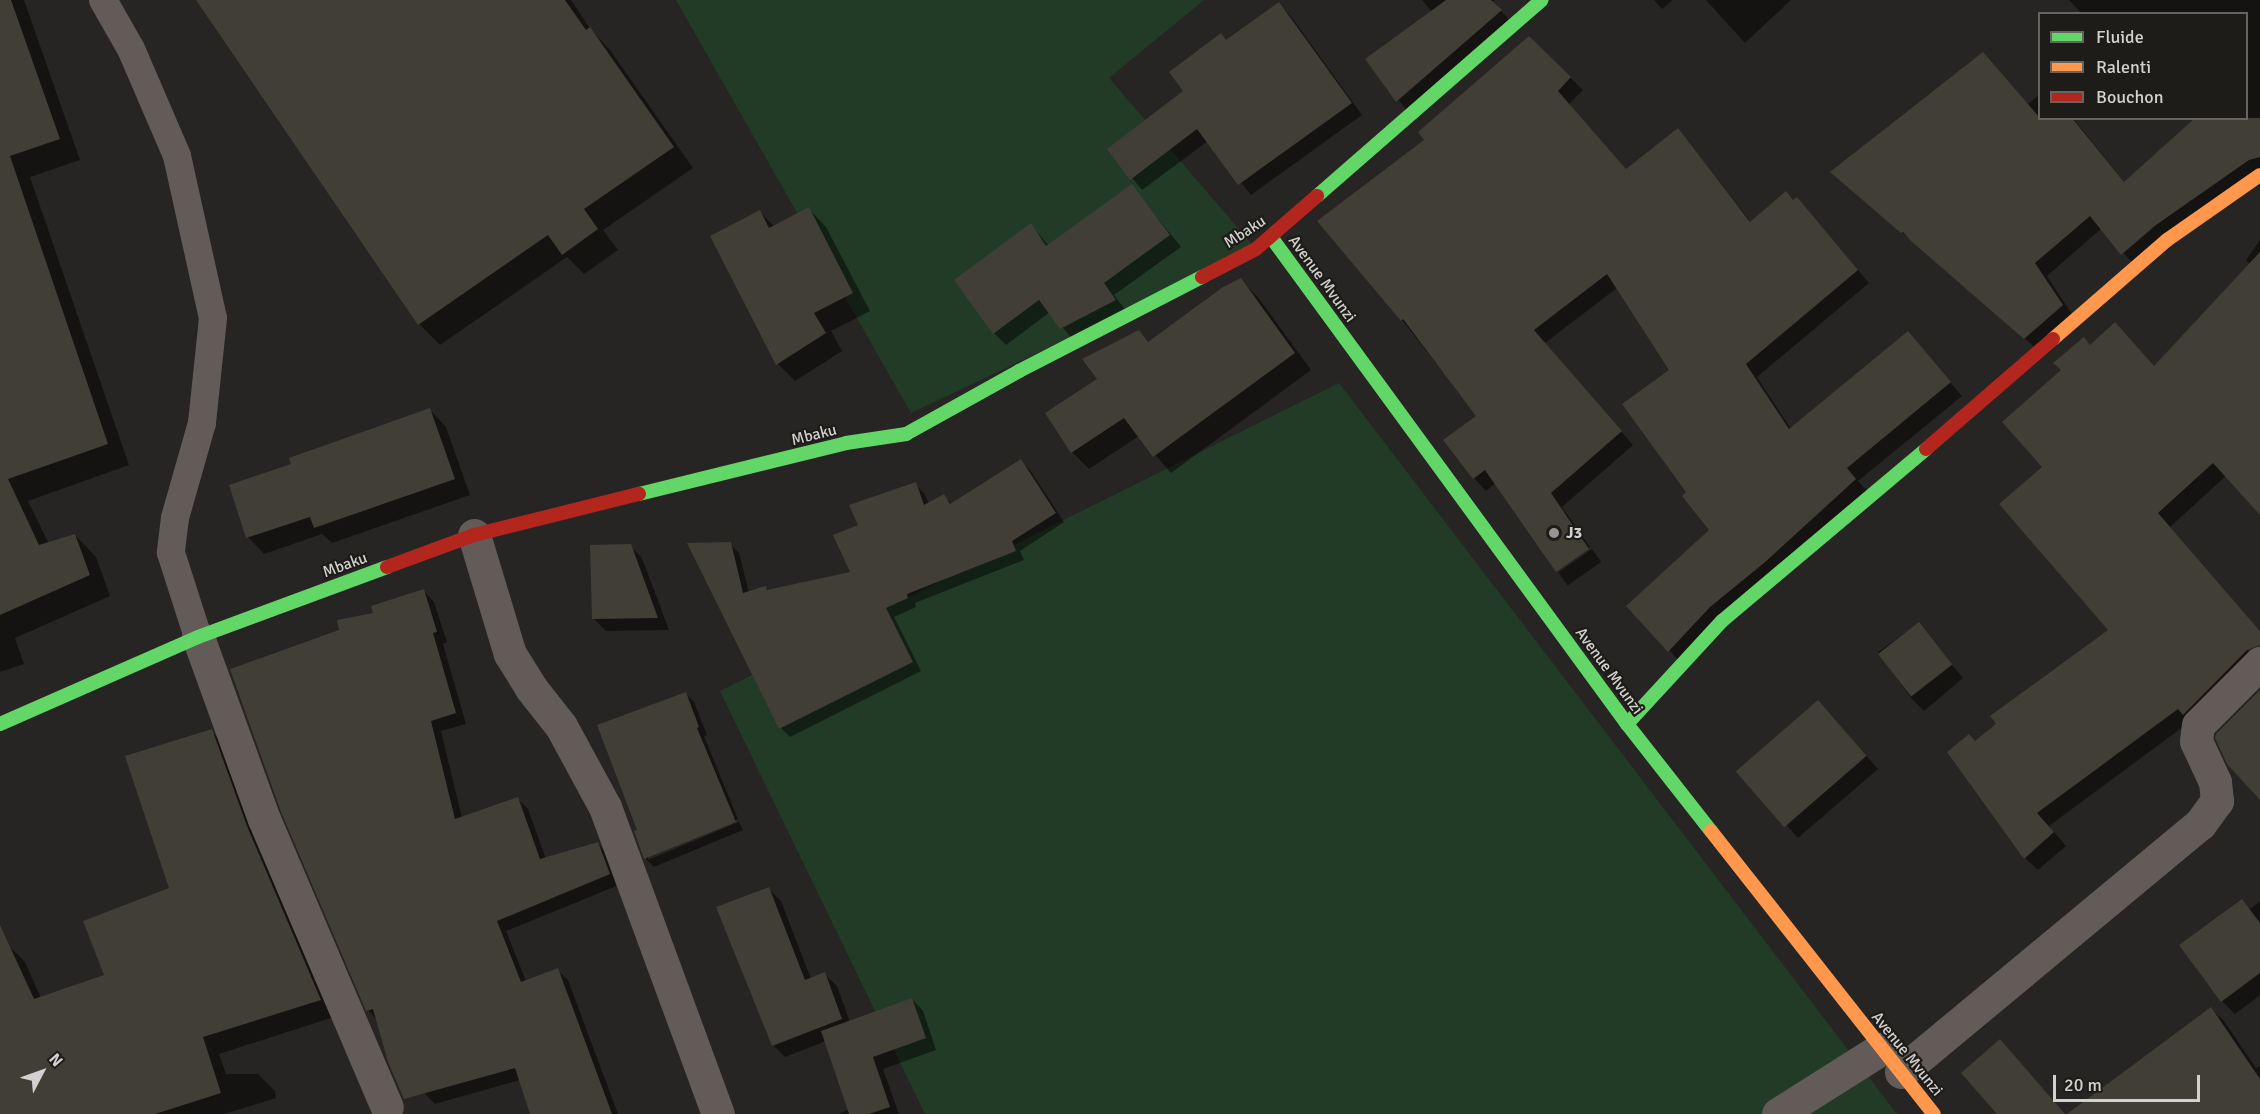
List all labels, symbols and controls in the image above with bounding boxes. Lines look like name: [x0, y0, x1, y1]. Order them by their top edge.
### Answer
legend: [2038, 12, 2248, 120]
text: Fluide: [2096, 26, 2144, 48]
text: Ralenti: [2096, 56, 2151, 78]
text: Bouchon: [2096, 86, 2164, 108]
street label: Mbaku: [1220, 211, 1270, 253]
street label: Avenue Mvunzi: [1284, 232, 1360, 326]
street label: Mbaku: [789, 420, 839, 450]
place label: J3: [1566, 523, 1582, 543]
marker: J3: [1547, 526, 1561, 540]
street label: Mbaku: [320, 548, 370, 582]
street label: Avenue Mvunzi: [1571, 624, 1647, 718]
street label: Avenue Mvunzi: [1867, 1008, 1947, 1100]
north arrow: [12, 1042, 72, 1102]
text: N: [44, 1049, 67, 1071]
scale bar: [2056, 1063, 2203, 1101]
text: 20 m: [2064, 1074, 2102, 1096]

